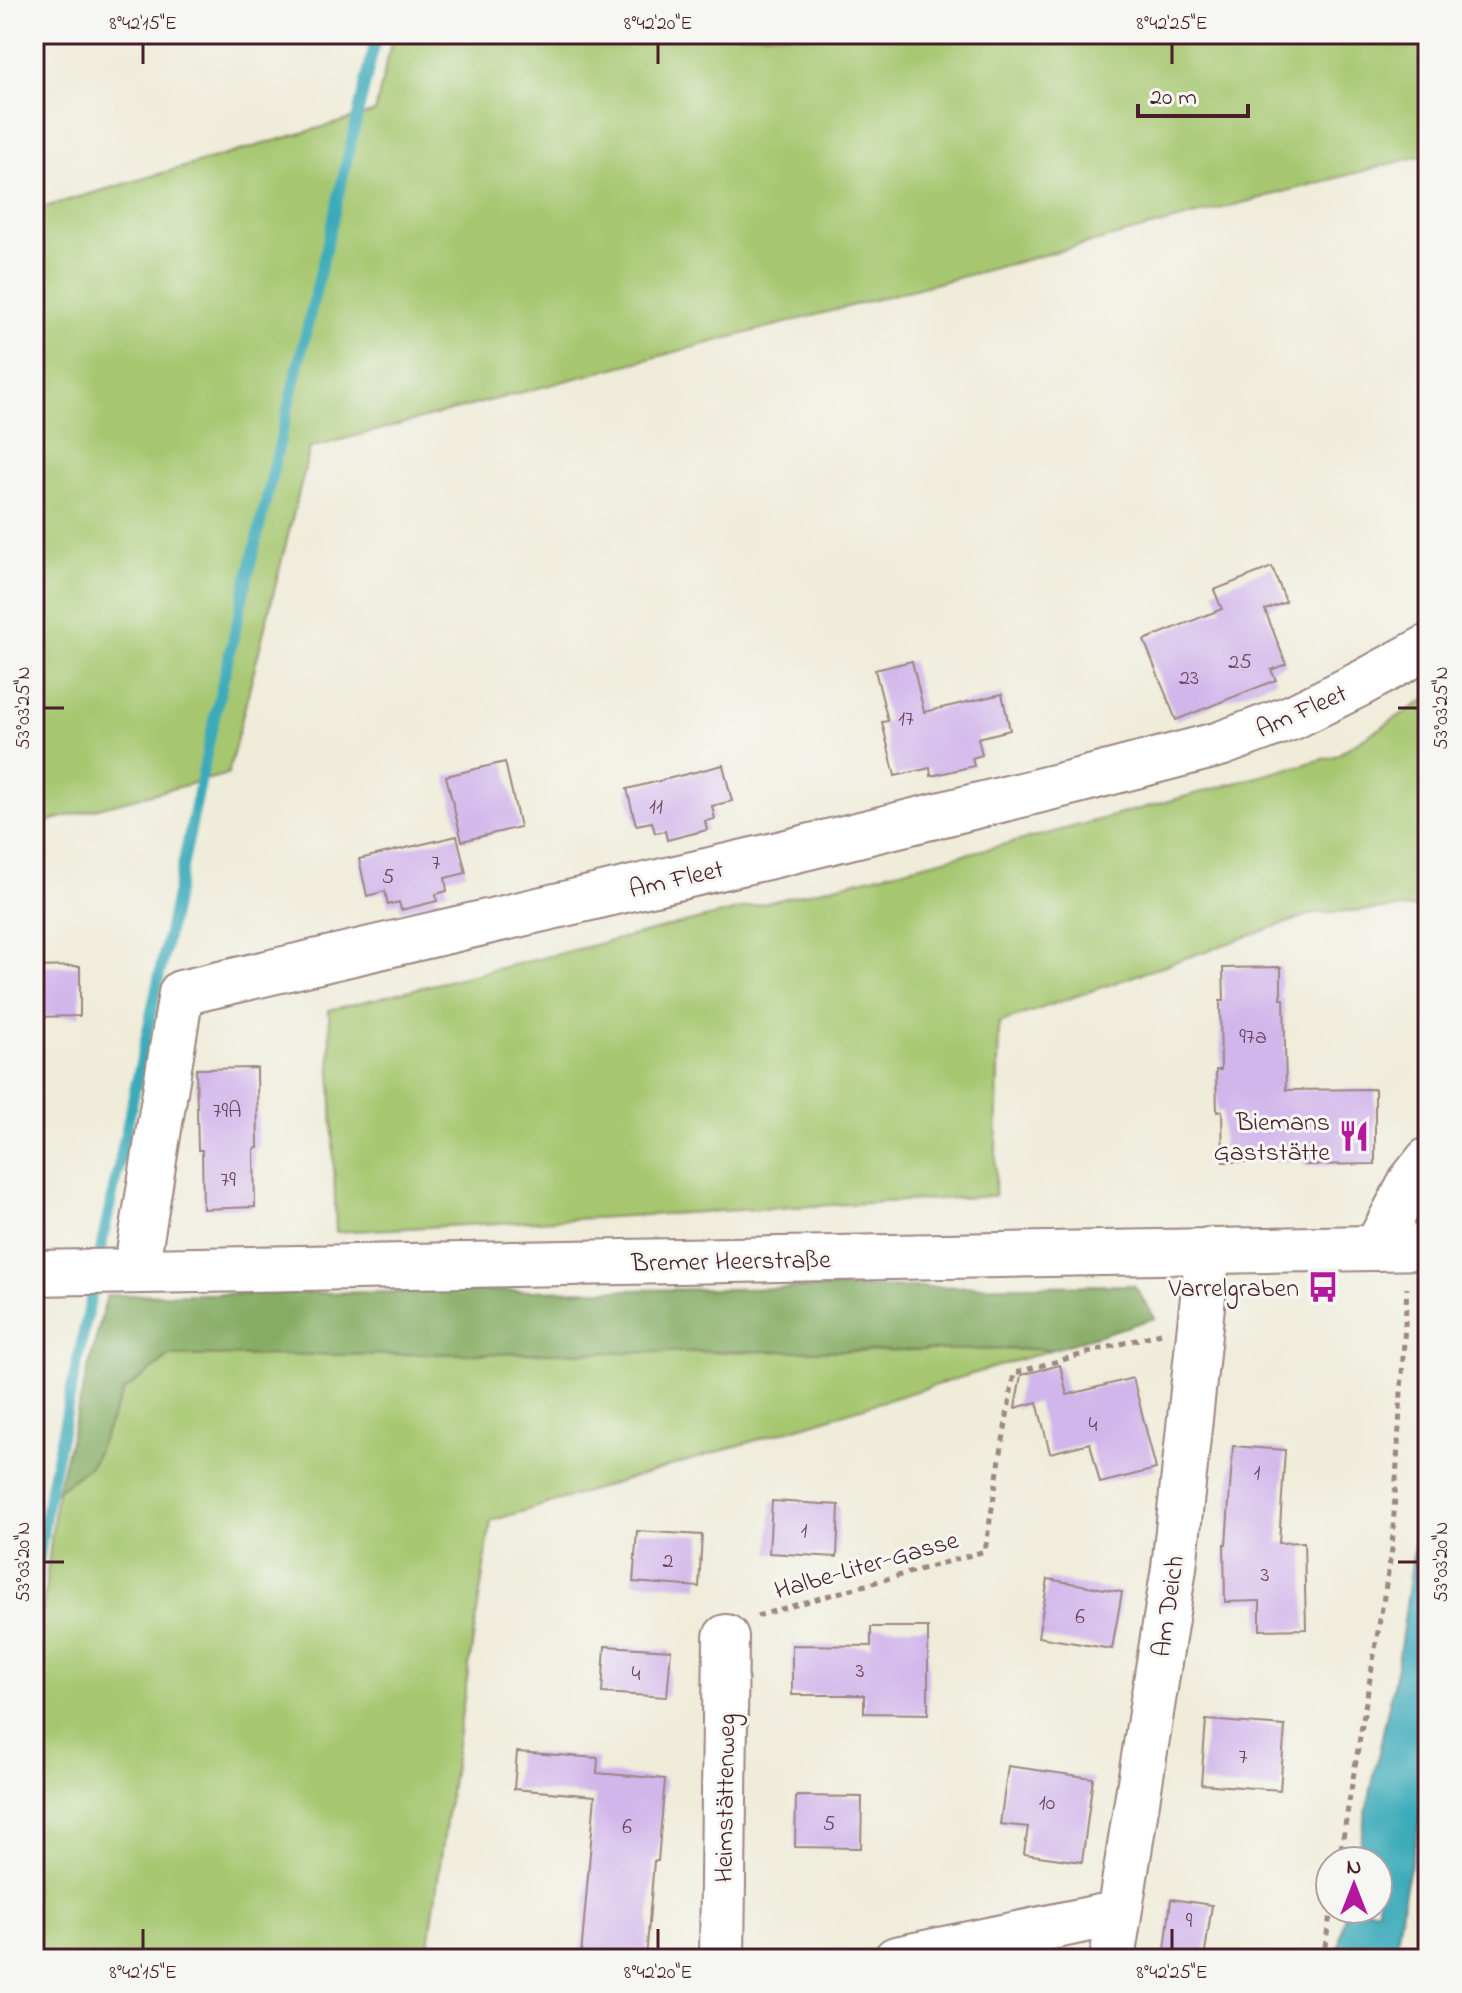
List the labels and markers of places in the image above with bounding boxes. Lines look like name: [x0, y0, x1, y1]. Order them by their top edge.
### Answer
place label: Biemans Gaststätte: [1213, 1105, 1330, 1173]
restaurant icon: Biemans Gaststätte: [1337, 1119, 1371, 1153]
bus stop icon: Varrelgraben: [1306, 1270, 1340, 1304]
place label: Varrelgraben: [1168, 1271, 1299, 1309]

